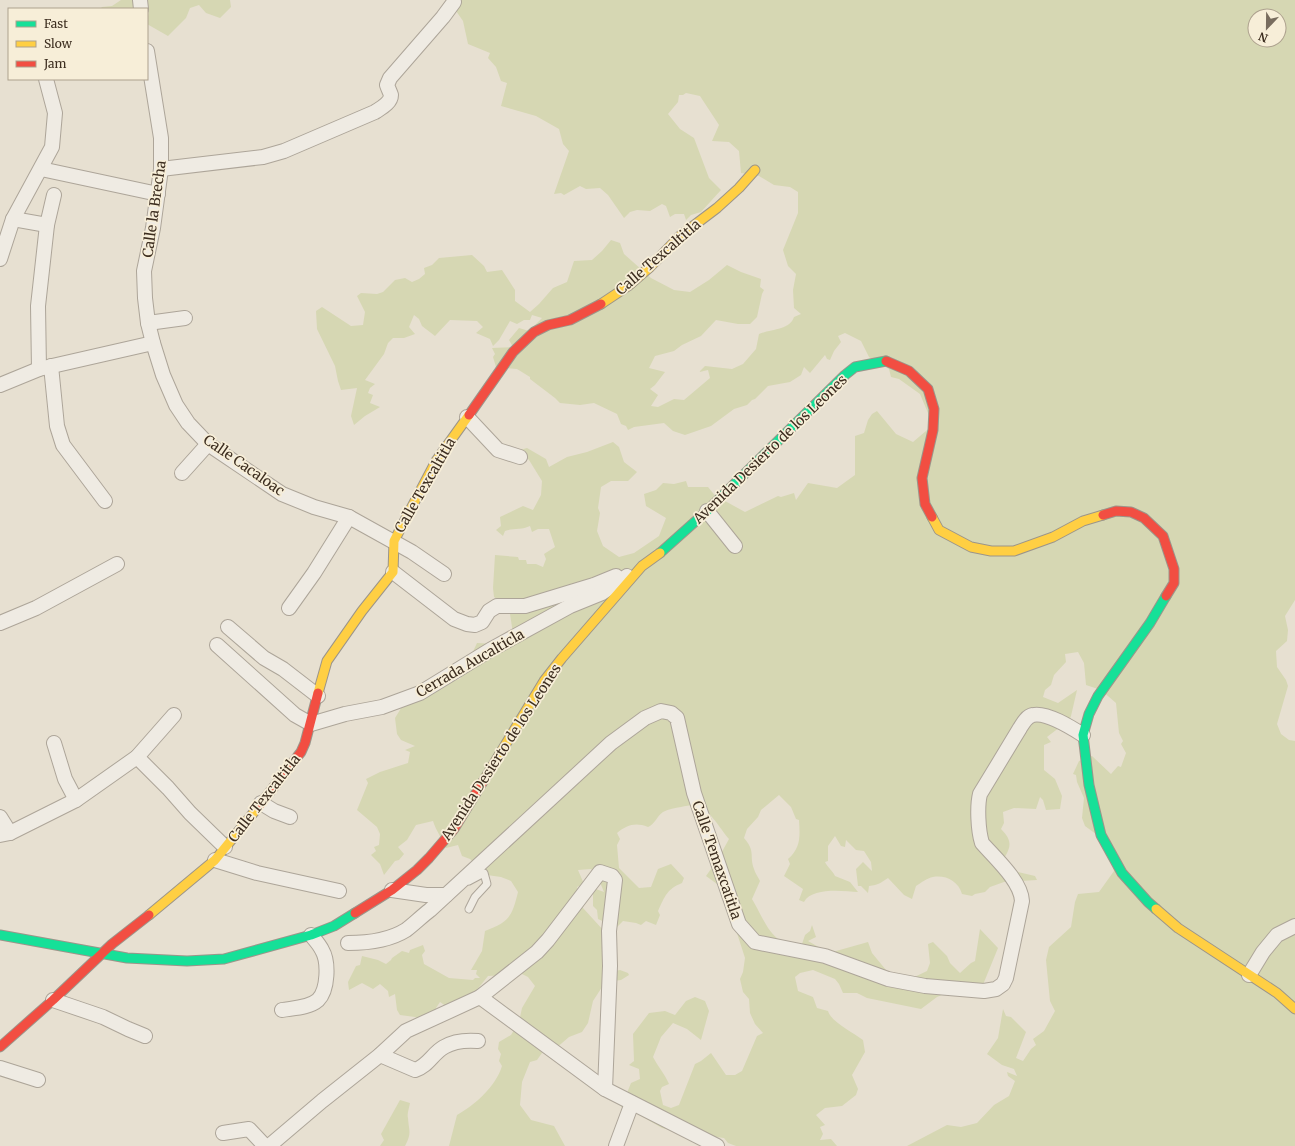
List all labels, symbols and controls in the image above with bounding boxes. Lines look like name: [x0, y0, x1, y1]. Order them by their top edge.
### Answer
legend: [8, 8, 148, 80]
north arrow: [1247, 8, 1287, 48]
text: Fast: [44, 16, 68, 31]
text: N: [1256, 29, 1270, 45]
text: Slow: [44, 36, 73, 51]
text: Jam: [43, 56, 67, 71]
street label: Calle la Brecha: [138, 159, 170, 259]
street label: Calle Texcaltitla: [612, 215, 705, 299]
street label: Avenida Desierto de los Leones: [689, 371, 851, 528]
street label: Calle Cacaloac: [200, 430, 288, 500]
street label: Calle Texcaltitla: [390, 434, 460, 536]
street label: Cerrada Aucalticla: [413, 625, 528, 701]
street label: Avenida Desierto de los Leones: [437, 660, 565, 845]
street label: Calle Texcaltitla: [224, 750, 304, 846]
street label: Calle Temaxcatitla: [688, 798, 746, 922]

